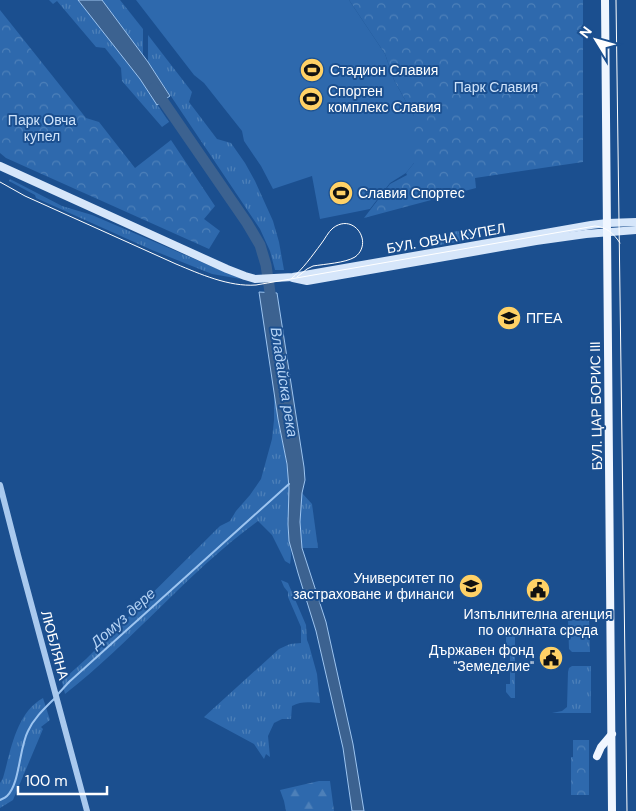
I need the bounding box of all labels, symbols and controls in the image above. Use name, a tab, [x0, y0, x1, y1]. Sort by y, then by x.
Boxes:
north arrow	[571, 15, 621, 65]
text: N	[575, 23, 596, 42]
sports icon: Стадион Славия	[299, 57, 325, 83]
place label: Стадион Славия	[330, 61, 438, 79]
park label: Парк Славия	[454, 78, 538, 96]
place label: Спортен комплекс Славия	[328, 82, 441, 116]
sports icon: Спортен комплекс Славия	[298, 86, 324, 112]
park label: Парк Овча купел	[8, 111, 76, 145]
sports icon: Славия Спортес	[328, 180, 354, 206]
place label: Славия Спортес	[358, 184, 465, 202]
street label: БУЛ. ОВЧА КУПЕЛ	[385, 219, 507, 257]
school or university icon: ПГЕА	[496, 305, 522, 331]
place label: ПГЕА	[526, 309, 563, 327]
water label: Владайска река	[265, 326, 303, 438]
street label: БУЛ. ЦАР БОРИС III	[586, 341, 606, 471]
place label: Университет по застраховане и финанси	[293, 569, 454, 603]
school or university icon: Университет по застраховане и финанси	[458, 573, 484, 599]
public building icon: Изпълнителна агенция по околната среда	[525, 577, 551, 603]
water label: Домуз дере	[85, 583, 160, 654]
place label: Изпълнителна агенция по околната среда	[463, 605, 613, 639]
street label: ЛЮБЛЯНА	[37, 608, 73, 682]
place label: Държавен фонд "Земеделие"	[429, 641, 534, 675]
public building icon: Държавен фонд "Земеделие"	[538, 645, 564, 671]
scale bar	[18, 764, 106, 796]
text: 100 m	[25, 771, 68, 791]

